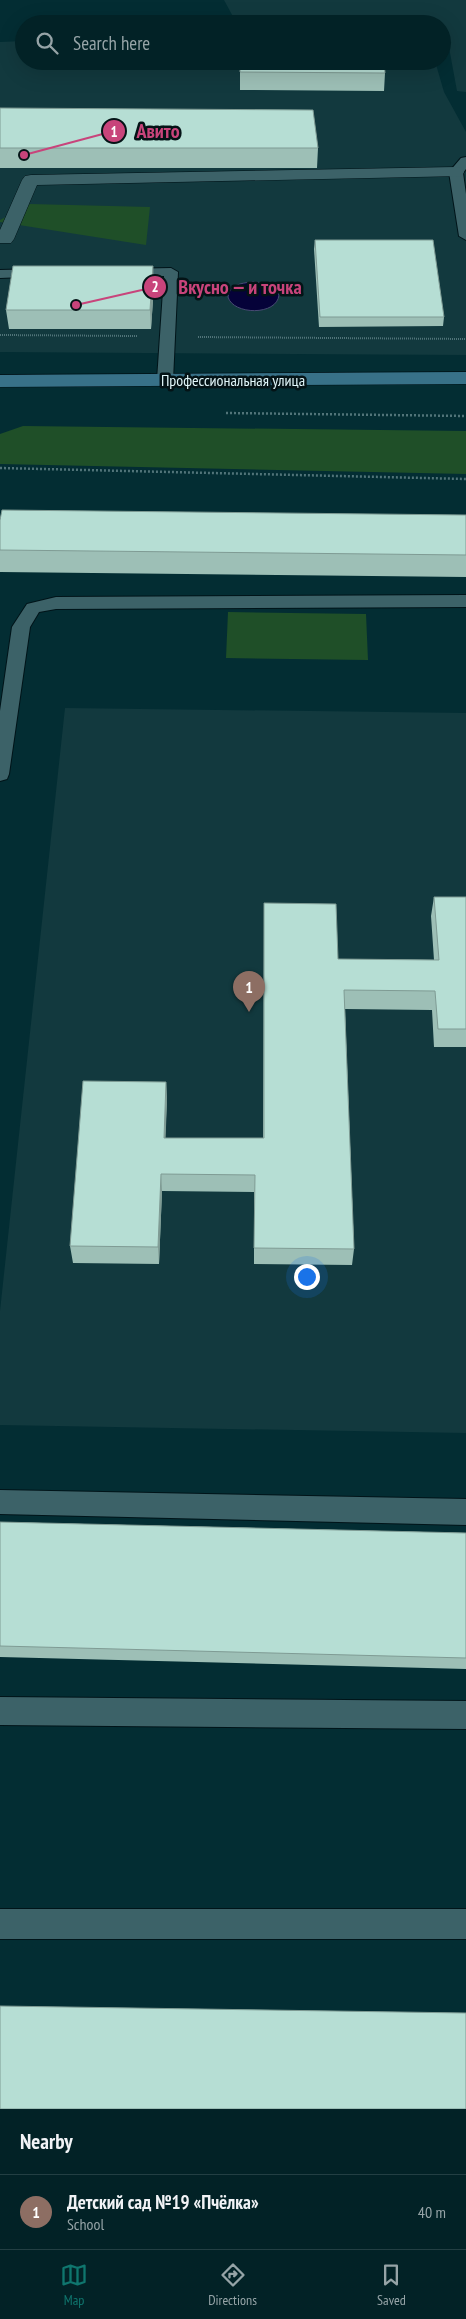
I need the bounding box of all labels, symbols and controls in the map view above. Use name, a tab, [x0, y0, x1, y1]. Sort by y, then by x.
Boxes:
search box	[15, 15, 451, 70]
icon: search	[33, 29, 61, 57]
text: Search here	[73, 31, 150, 55]
callout: Авито	[102, 114, 190, 149]
text: Авито	[135, 118, 180, 144]
text: 1	[110, 122, 118, 141]
callout: Вкусно — и точка	[142, 269, 313, 304]
text: Вкусно — и точка	[178, 274, 302, 300]
text: 2	[151, 277, 159, 296]
street label: Профессиональная улица	[161, 370, 305, 390]
pin: 1	[233, 971, 265, 1012]
your location	[294, 1264, 320, 1290]
text: Nearby	[20, 2128, 73, 2155]
text: Детский сад №19 «Пчёлка»	[67, 2190, 259, 2214]
text: 1	[32, 2202, 40, 2222]
text: 40 m	[418, 2202, 446, 2222]
text: School	[67, 2214, 104, 2234]
tab: Map	[60, 2261, 88, 2309]
tab: Directions	[208, 2261, 257, 2309]
tab: Saved	[377, 2261, 406, 2309]

